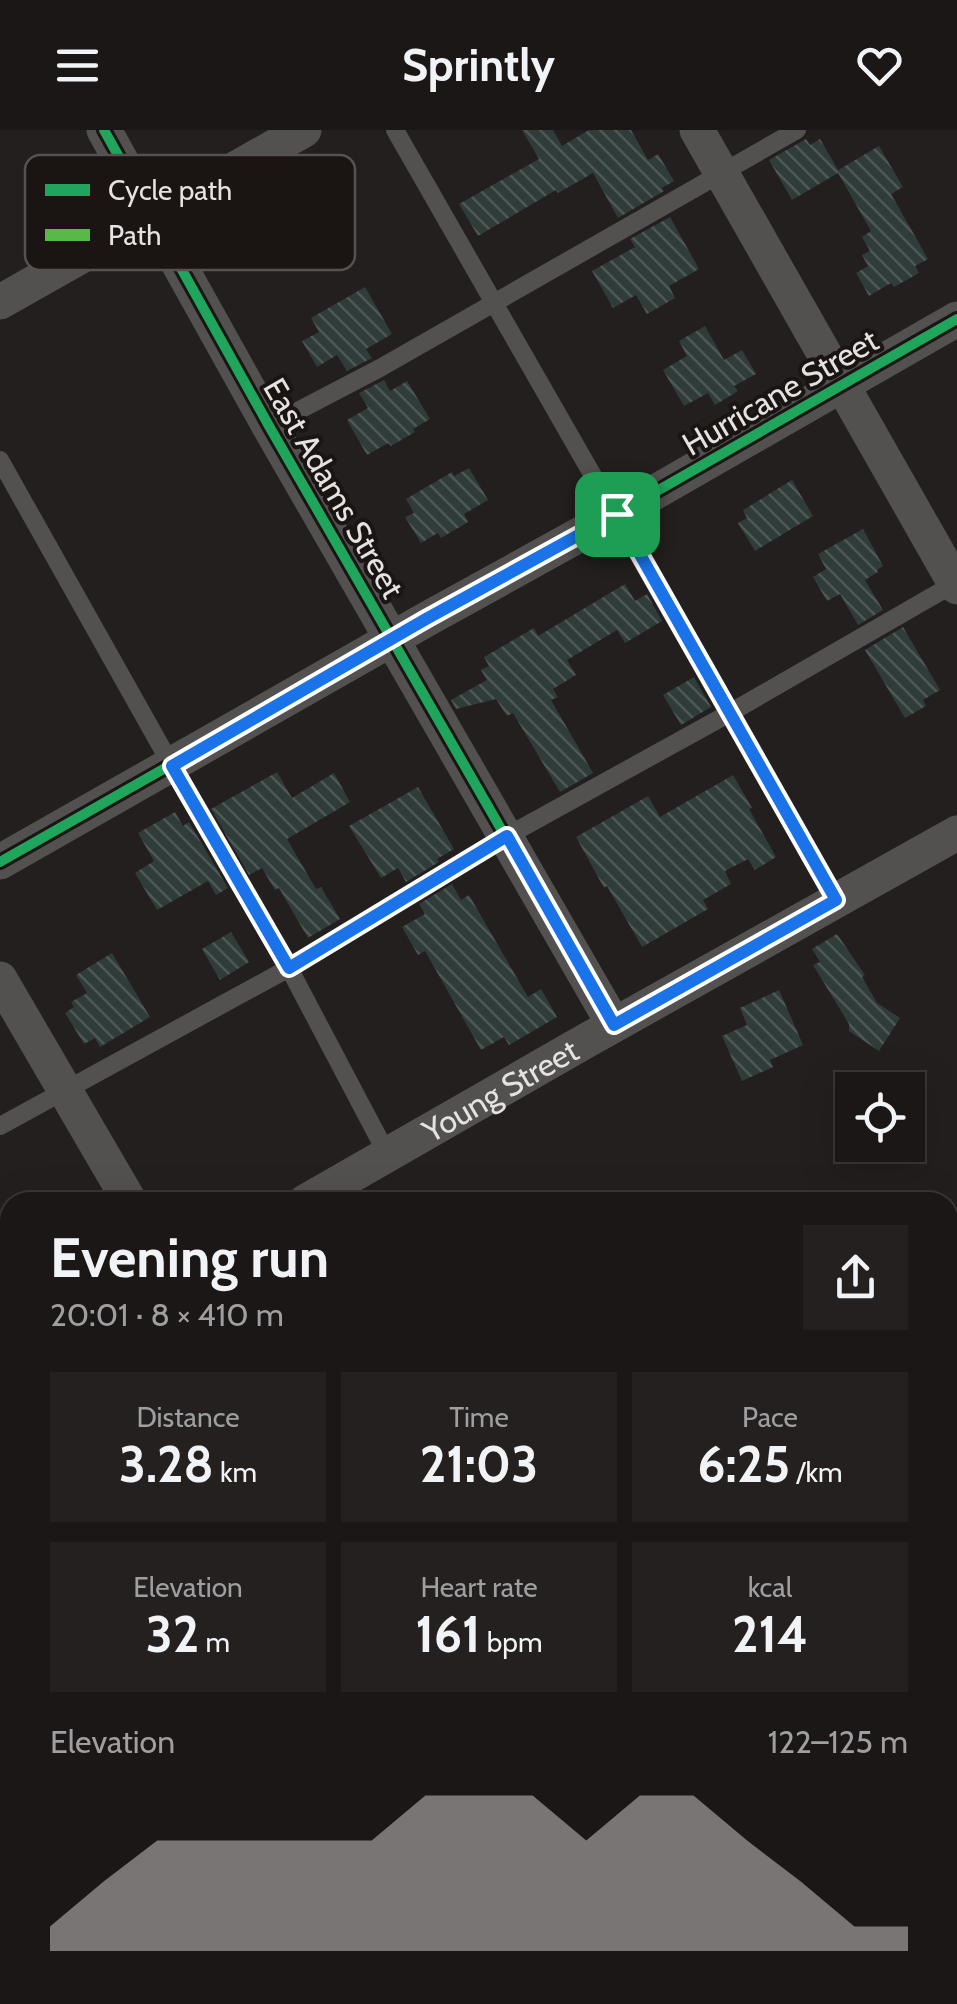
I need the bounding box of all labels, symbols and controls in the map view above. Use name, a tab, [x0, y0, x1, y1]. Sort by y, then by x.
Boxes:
icon: menu	[50, 38, 105, 93]
text: Sprintly	[402, 38, 555, 92]
icon: heart	[852, 38, 907, 93]
legend	[25, 155, 355, 270]
text: Cycle path	[108, 173, 232, 207]
text: Path	[108, 218, 161, 252]
street label: Hurricane Street	[675, 320, 885, 464]
street label: East Adams Street	[255, 371, 413, 605]
pin	[575, 472, 660, 557]
icon: arrive	[590, 487, 645, 542]
street label: Young Street	[414, 1030, 585, 1151]
map controls	[835, 1072, 925, 1162]
button: locate	[835, 1072, 925, 1162]
text: Evening run	[50, 1224, 329, 1291]
button: share	[803, 1225, 908, 1330]
text: 20:01 · 8 × 410 m	[50, 1295, 284, 1334]
text: Distance	[136, 1400, 240, 1434]
text: Time	[449, 1400, 509, 1434]
text: Pace	[742, 1400, 798, 1434]
text: 3.28	[119, 1434, 214, 1495]
text: 21:03	[420, 1434, 538, 1495]
text: 6:25	[698, 1434, 790, 1495]
text: km	[214, 1455, 257, 1489]
text: /km	[790, 1455, 842, 1489]
text: Elevation	[133, 1570, 243, 1604]
text: Heart rate	[420, 1570, 538, 1604]
text: kcal	[748, 1570, 792, 1604]
text: 32	[146, 1604, 199, 1665]
text: 161	[415, 1604, 481, 1665]
text: 214	[732, 1604, 808, 1665]
text: m	[199, 1625, 230, 1659]
text: bpm	[481, 1625, 543, 1659]
text: Elevation	[50, 1722, 175, 1761]
text: 122–125 m	[768, 1722, 908, 1761]

